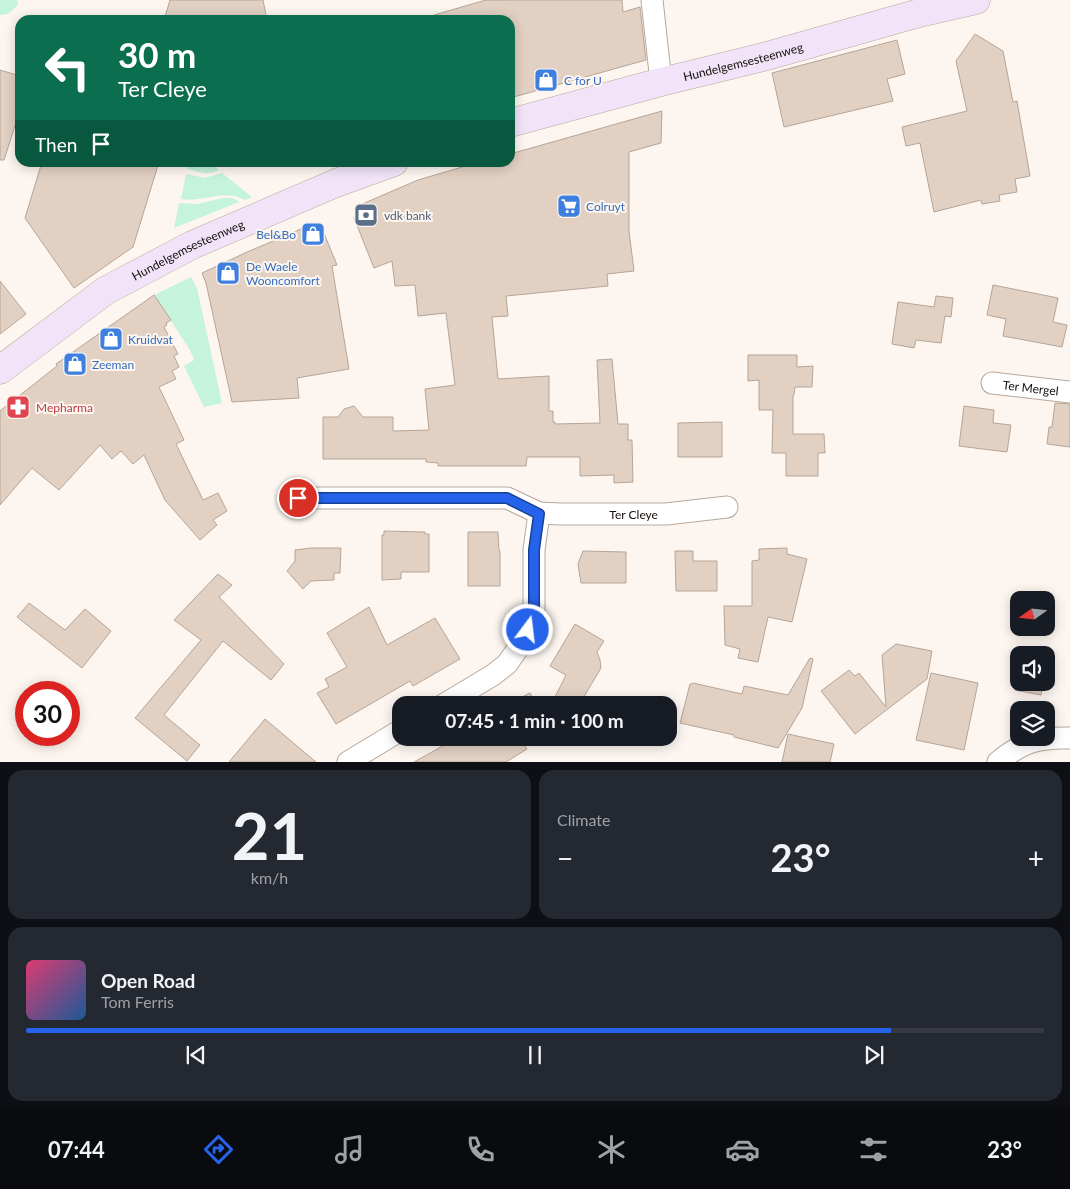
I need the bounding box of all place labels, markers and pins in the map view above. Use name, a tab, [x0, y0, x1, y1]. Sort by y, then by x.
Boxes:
shop icon: C for U	[533, 67, 559, 93]
place label: C for U	[564, 73, 602, 88]
supermarket icon: Colruyt	[556, 193, 582, 219]
place label: Colruyt	[586, 199, 626, 214]
bank icon: vdk bank	[353, 202, 379, 228]
place label: vdk bank	[384, 208, 432, 223]
shop icon: Bel&Bo	[300, 221, 326, 247]
place label: Bel&Bo	[256, 227, 296, 242]
place label: De Waele Wooncomfort	[246, 259, 320, 288]
shop icon: De Waele Wooncomfort	[215, 260, 241, 286]
shop icon: Kruidvat	[98, 326, 124, 352]
place label: Kruidvat	[128, 332, 174, 347]
shop icon: Zeeman	[62, 351, 88, 377]
place label: Zeeman	[92, 357, 134, 372]
pharmacy icon: Mepharma	[5, 394, 31, 420]
place label: Mepharma	[36, 400, 93, 415]
pin	[277, 477, 319, 519]

